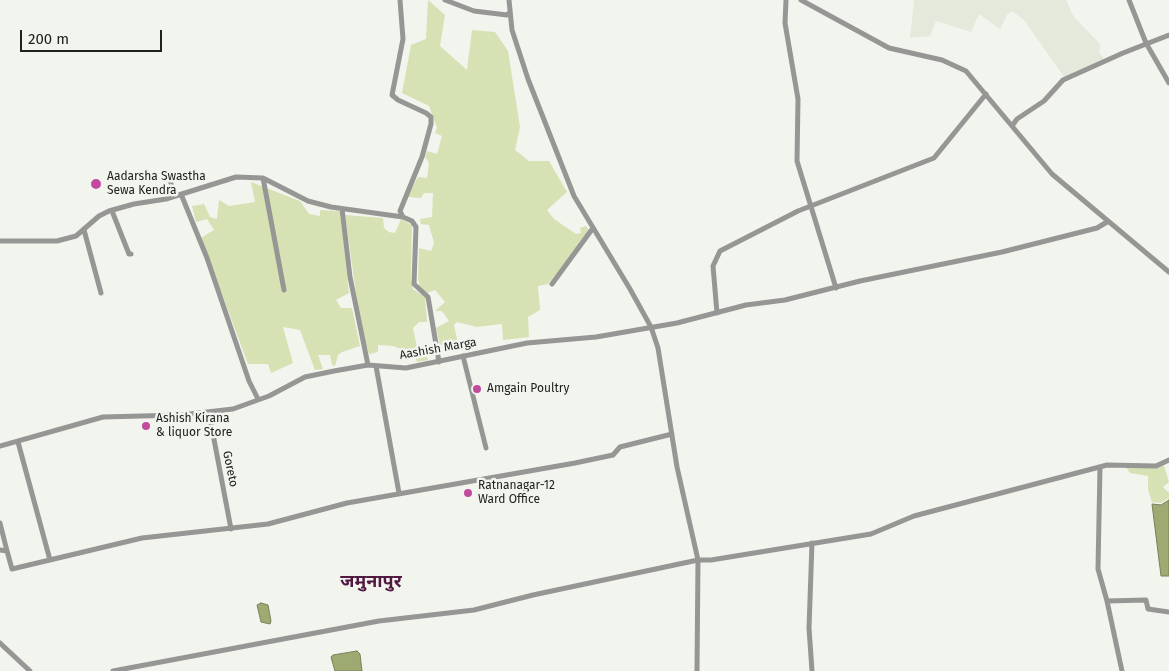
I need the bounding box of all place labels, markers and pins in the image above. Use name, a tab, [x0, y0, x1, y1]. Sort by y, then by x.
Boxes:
place label: Aadarsha Swastha Sewa Kendra	[107, 170, 206, 198]
marker: Aadarsha Swastha Sewa Kendra	[89, 177, 103, 191]
place label: Amgain Poultry	[487, 382, 569, 396]
marker: Amgain Poultry	[471, 383, 483, 395]
place label: Ashish Kirana & liquor Store	[156, 412, 232, 440]
marker: Ashish Kirana & liquor Store	[140, 420, 152, 432]
place label: Ratnanagar-12 Ward Office	[478, 479, 555, 507]
marker: Ratnanagar-12 Ward Office	[462, 487, 474, 499]

